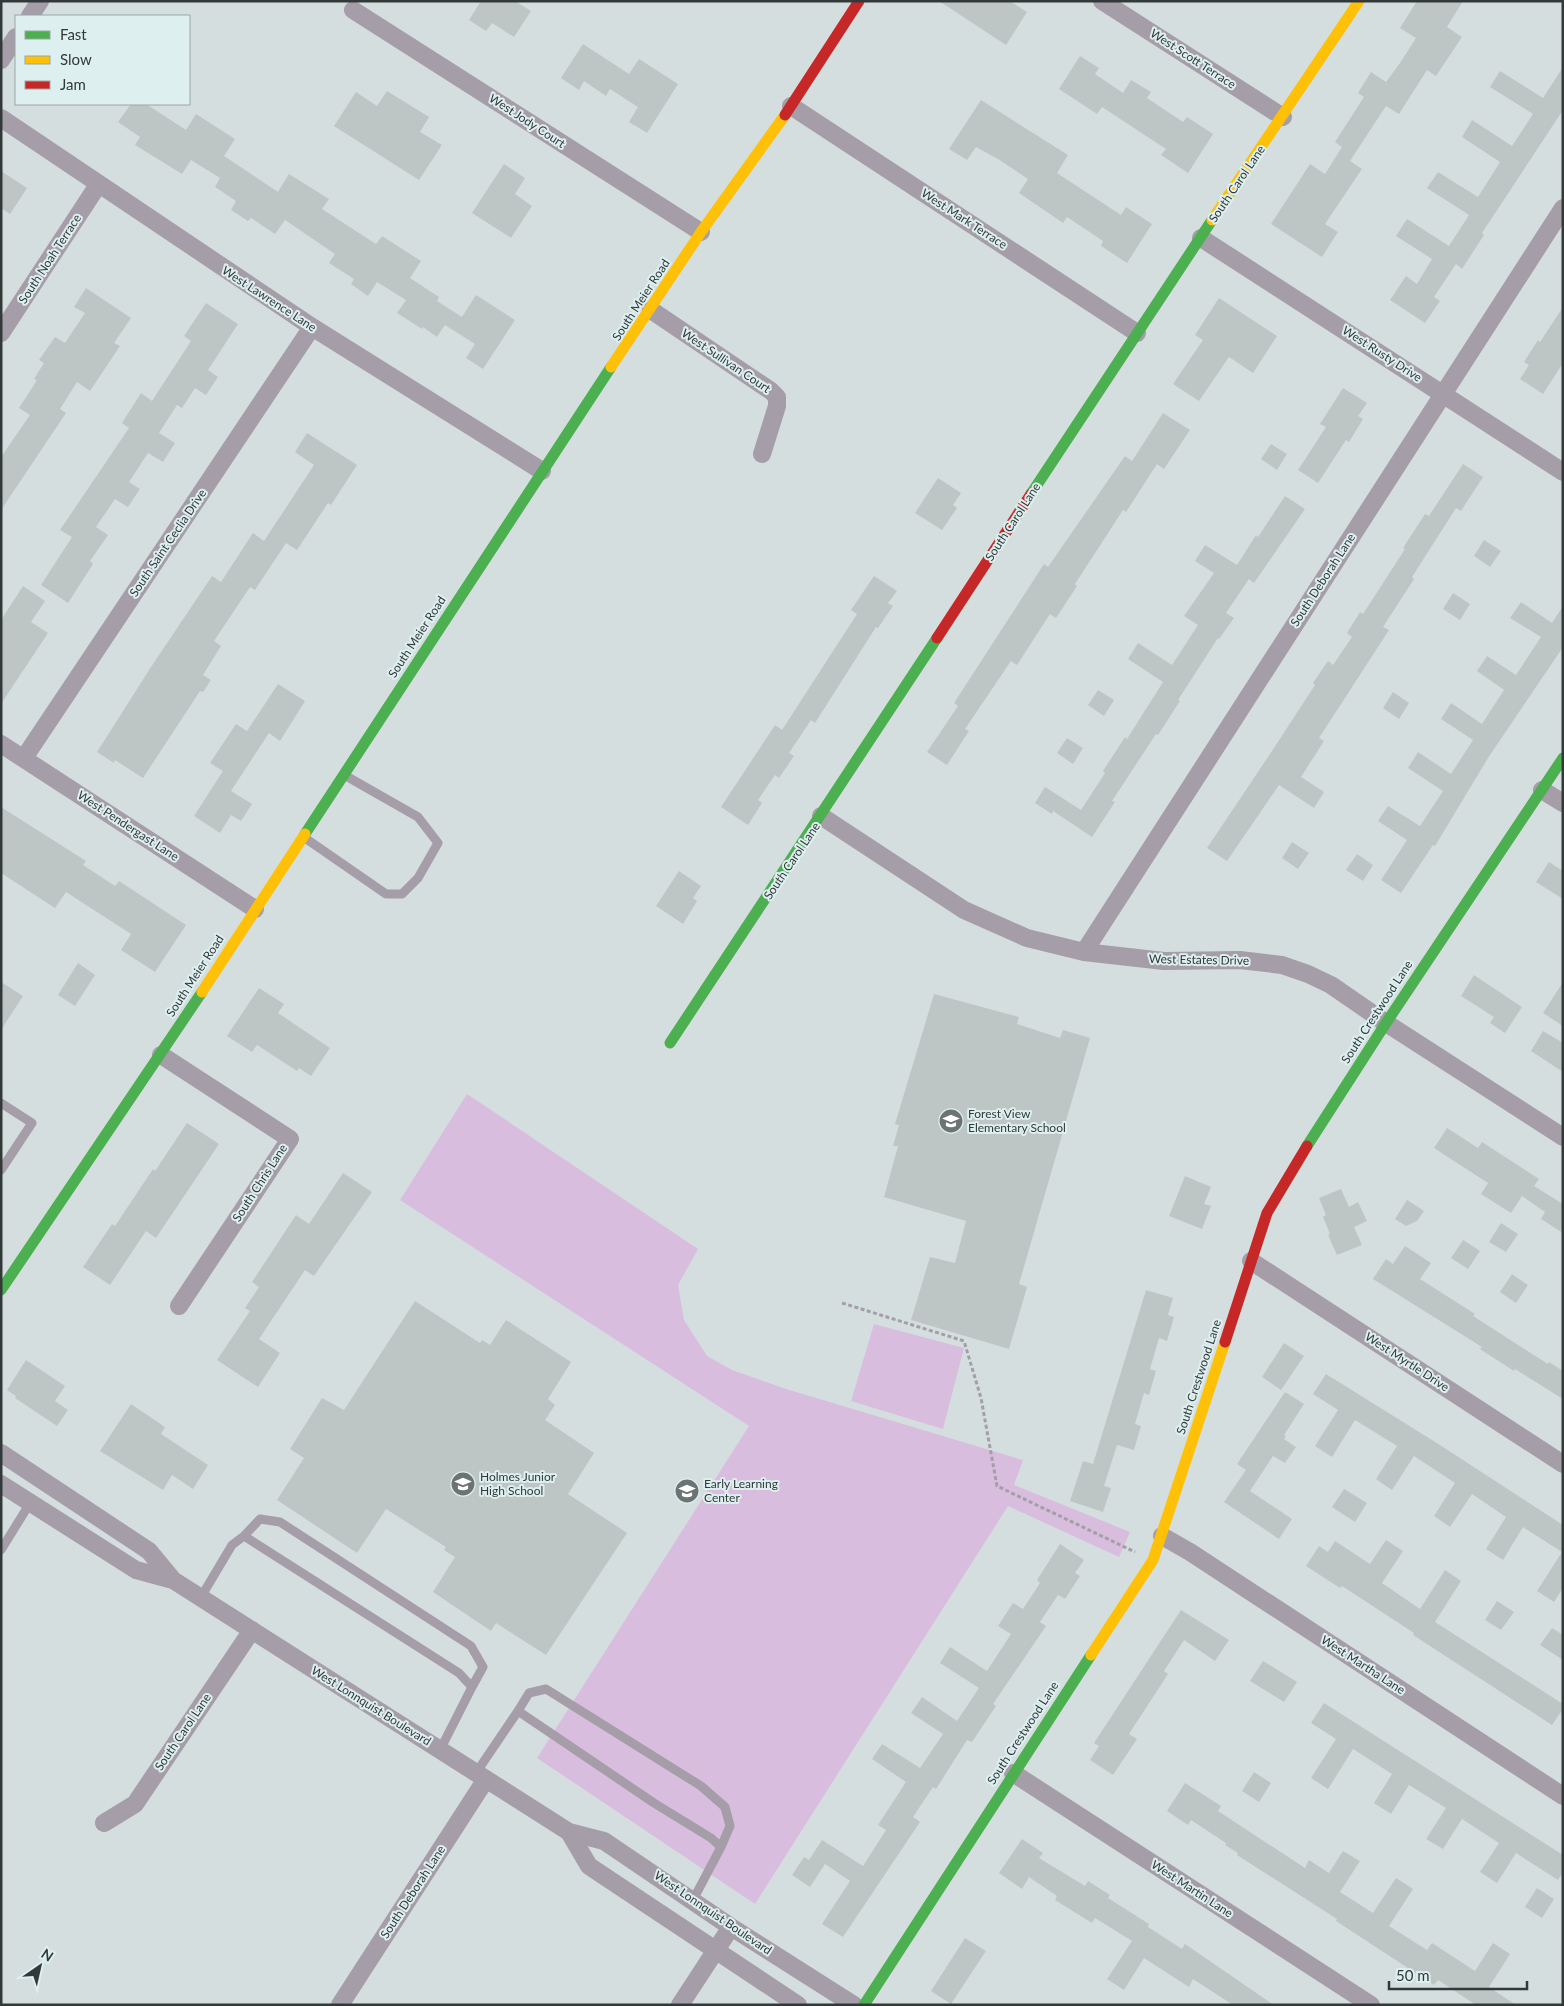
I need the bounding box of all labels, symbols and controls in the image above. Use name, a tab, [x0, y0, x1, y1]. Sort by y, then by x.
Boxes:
legend	[15, 15, 190, 105]
text: Fast	[60, 25, 87, 43]
street label: West Scott Terrace	[1148, 25, 1239, 92]
text: Slow	[60, 50, 92, 68]
text: Jam	[60, 75, 86, 93]
street label: West Jody Court	[486, 90, 569, 151]
street label: South Carol Lane	[1205, 142, 1268, 225]
street label: West Mark Terrace	[919, 185, 1010, 252]
street label: South Noah Terrace	[15, 211, 84, 306]
street label: South Meier Road	[609, 256, 673, 343]
street label: West Lawrence Lane	[219, 262, 319, 335]
street label: West Rusty Drive	[1340, 322, 1425, 385]
street label: West Sullivan Court	[679, 325, 774, 396]
street label: South Carol Lane	[982, 480, 1043, 564]
street label: South Saint Ceclia Drive	[126, 486, 209, 599]
street label: South Deborah Lane	[1287, 530, 1358, 629]
street label: South Meier Road	[385, 593, 449, 680]
street label: West Pendergast Lane	[75, 787, 182, 864]
street label: South Carol Lane	[760, 819, 823, 902]
street label: South Meier Road	[163, 932, 227, 1019]
street label: West Estates Drive	[1149, 951, 1249, 968]
street label: South Crestwood Lane	[1338, 957, 1416, 1066]
place label: Forest View Elementary School	[968, 1106, 1066, 1135]
school or university icon: Forest View Elementary School	[938, 1108, 964, 1134]
street label: South Chris Lane	[229, 1141, 290, 1224]
street label: South Crestwood Lane	[1173, 1318, 1224, 1436]
street label: West Myrtle Drive	[1362, 1329, 1452, 1394]
place label: Holmes Junior High School	[480, 1469, 556, 1498]
school or university icon: Holmes Junior High School	[450, 1471, 476, 1497]
place label: Early Learning Center	[704, 1476, 778, 1505]
school or university icon: Early Learning Center	[674, 1478, 700, 1504]
street label: West Martha Lane	[1318, 1632, 1408, 1697]
street label: West Lonnquist Boulevard	[309, 1663, 434, 1749]
street label: South Crestwood Lane	[984, 1678, 1062, 1787]
street label: South Carol Lane	[151, 1690, 214, 1773]
street label: South Deborah Lane	[377, 1842, 448, 1941]
street label: West Martin Lane	[1149, 1857, 1236, 1921]
street label: West Lonnquist Boulevard	[652, 1868, 775, 1958]
north arrow	[15, 1941, 65, 1991]
text: N	[38, 1945, 57, 1965]
scale bar	[1389, 1958, 1526, 1990]
text: 50 m	[1396, 1966, 1430, 1984]

